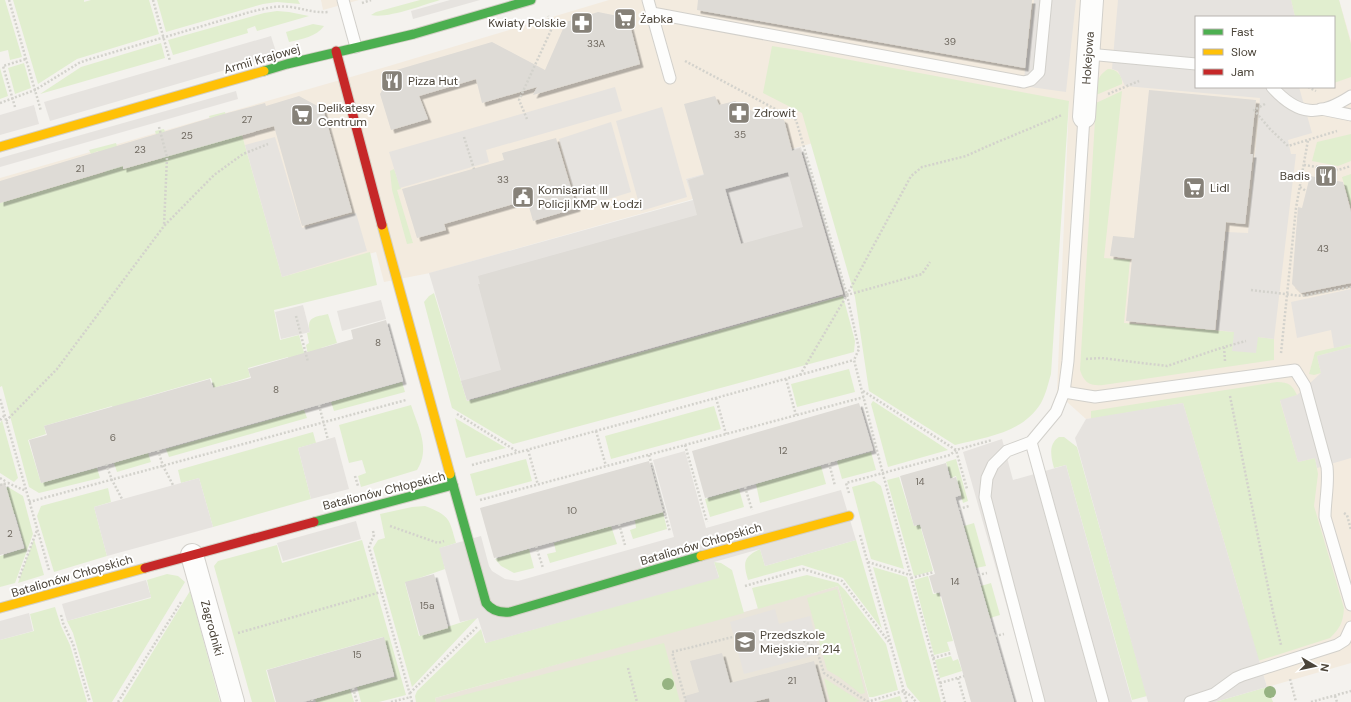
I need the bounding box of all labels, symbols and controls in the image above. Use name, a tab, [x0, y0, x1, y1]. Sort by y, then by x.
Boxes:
supermarket icon: Żabka	[612, 6, 638, 32]
pharmacy icon: Kwiaty Polskie	[569, 10, 595, 36]
place label: Żabka	[640, 11, 673, 27]
place label: Kwiaty Polskie	[488, 15, 566, 31]
legend	[1195, 16, 1335, 88]
text: Fast	[1231, 24, 1254, 40]
street label: Hokejowa	[1078, 31, 1098, 85]
house number: 39	[944, 35, 956, 48]
house number: 33A	[587, 37, 605, 50]
street label: Armii Krajowej	[222, 40, 302, 78]
text: Slow	[1231, 44, 1257, 60]
text: Jam	[1231, 64, 1254, 80]
restaurant icon: Pizza Hut	[379, 68, 405, 94]
place label: Pizza Hut	[408, 73, 459, 89]
place label: Delikatesy Centrum	[318, 100, 375, 130]
pharmacy icon: Zdrowit	[726, 100, 752, 126]
supermarket icon: Delikatesy Centrum	[289, 102, 315, 128]
place label: Zdrowit	[754, 105, 796, 121]
house number: 27	[242, 113, 252, 126]
house number: 35	[734, 128, 746, 141]
house number: 25	[181, 129, 193, 142]
house number: 23	[134, 143, 146, 156]
house number: 21	[76, 162, 84, 175]
restaurant icon: Badis	[1313, 163, 1339, 189]
place label: Badis	[1280, 168, 1310, 184]
house number: 33	[497, 173, 509, 186]
supermarket icon: Lidl	[1181, 175, 1207, 201]
place label: Lidl	[1210, 180, 1229, 196]
place label: Komisariat III Policji KMP w Łodzi	[538, 182, 642, 212]
public building icon: Komisariat III Policji KMP w Łodzi	[510, 184, 536, 210]
house number: 43	[1317, 242, 1329, 255]
house number: 8	[375, 336, 381, 349]
house number: 8	[273, 383, 279, 396]
house number: 6	[110, 431, 116, 444]
house number: 12	[779, 444, 788, 457]
street label: Batalionów Chłopskich	[321, 468, 447, 514]
house number: 14	[915, 475, 925, 488]
house number: 10	[567, 504, 577, 517]
street label: Batalionów Chłopskich	[638, 519, 764, 569]
house number: 2	[7, 527, 13, 540]
street label: Batalionów Chłopskich	[9, 551, 135, 601]
house number: 14	[950, 575, 960, 588]
street label: Zagrodniki	[197, 598, 227, 658]
house number: 15a	[420, 599, 434, 612]
place label: Przedszkole Miejskie nr 214	[760, 627, 840, 657]
school or university icon: Przedszkole Miejskie nr 214	[732, 629, 758, 655]
north arrow	[1295, 646, 1335, 686]
house number: 15	[352, 648, 362, 661]
text: N	[1317, 663, 1332, 673]
house number: 21	[788, 674, 796, 687]

